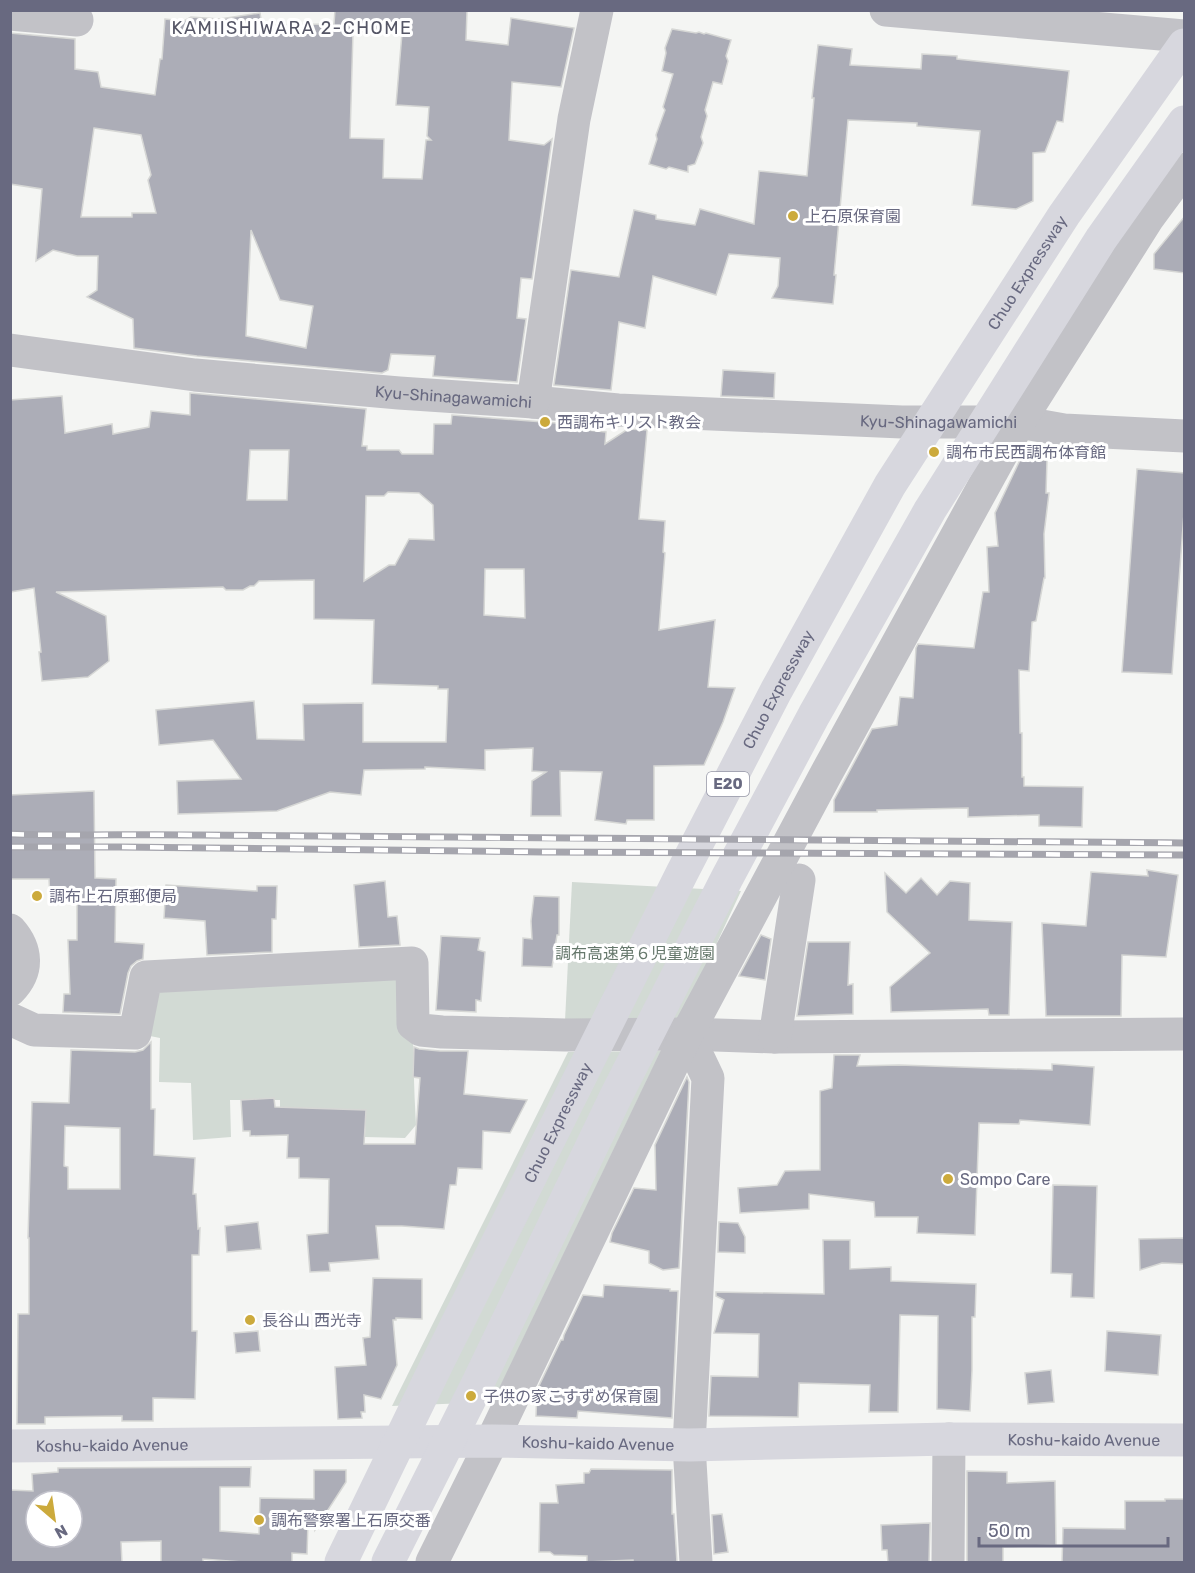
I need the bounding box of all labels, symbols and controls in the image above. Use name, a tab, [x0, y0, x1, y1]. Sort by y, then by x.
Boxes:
district label: KAMIISHIWARA 2-CHOME	[172, 17, 412, 39]
place label: 上石原保育園	[805, 207, 901, 226]
marker: 上石原保育園	[786, 209, 800, 223]
street label: Chuo Expressway	[983, 212, 1071, 333]
street label: Kyu-Shinagawamichi	[374, 381, 533, 411]
street label: Kyu-Shinagawamichi	[860, 411, 1017, 432]
place label: 西調布キリスト教会	[557, 413, 701, 432]
marker: 西調布キリスト教会	[538, 415, 552, 429]
place label: 調布市民西調布体育館	[946, 443, 1106, 462]
marker: 調布市民西調布体育館	[927, 445, 941, 459]
street label: Chuo Expressway	[738, 626, 818, 752]
road number: E20	[707, 772, 749, 796]
place label: 調布上石原郵便局	[49, 887, 177, 906]
marker: 調布上石原郵便局	[30, 889, 44, 903]
park label: 調布高速第６児童遊園	[555, 944, 715, 963]
street label: Chuo Expressway	[520, 1059, 596, 1186]
place label: Sompo Care	[960, 1170, 1050, 1189]
marker: Sompo Care	[941, 1172, 955, 1186]
place label: 長谷山 西光寺	[262, 1311, 362, 1330]
marker: 長谷山 西光寺	[243, 1313, 257, 1327]
place label: 子供の家こすずめ保育園	[483, 1387, 659, 1406]
marker: 子供の家こすずめ保育園	[464, 1389, 478, 1403]
street label: Koshu-kaido Avenue	[1007, 1430, 1160, 1449]
street label: Koshu-kaido Avenue	[521, 1432, 675, 1454]
street label: Koshu-kaido Avenue	[36, 1435, 189, 1455]
north arrow	[24, 1489, 84, 1549]
scale bar	[979, 1510, 1168, 1548]
place label: 調布警察署上石原交番	[271, 1511, 431, 1530]
marker: 調布警察署上石原交番	[252, 1513, 266, 1527]
text: 50 m	[988, 1520, 1031, 1542]
text: N	[51, 1521, 71, 1543]

